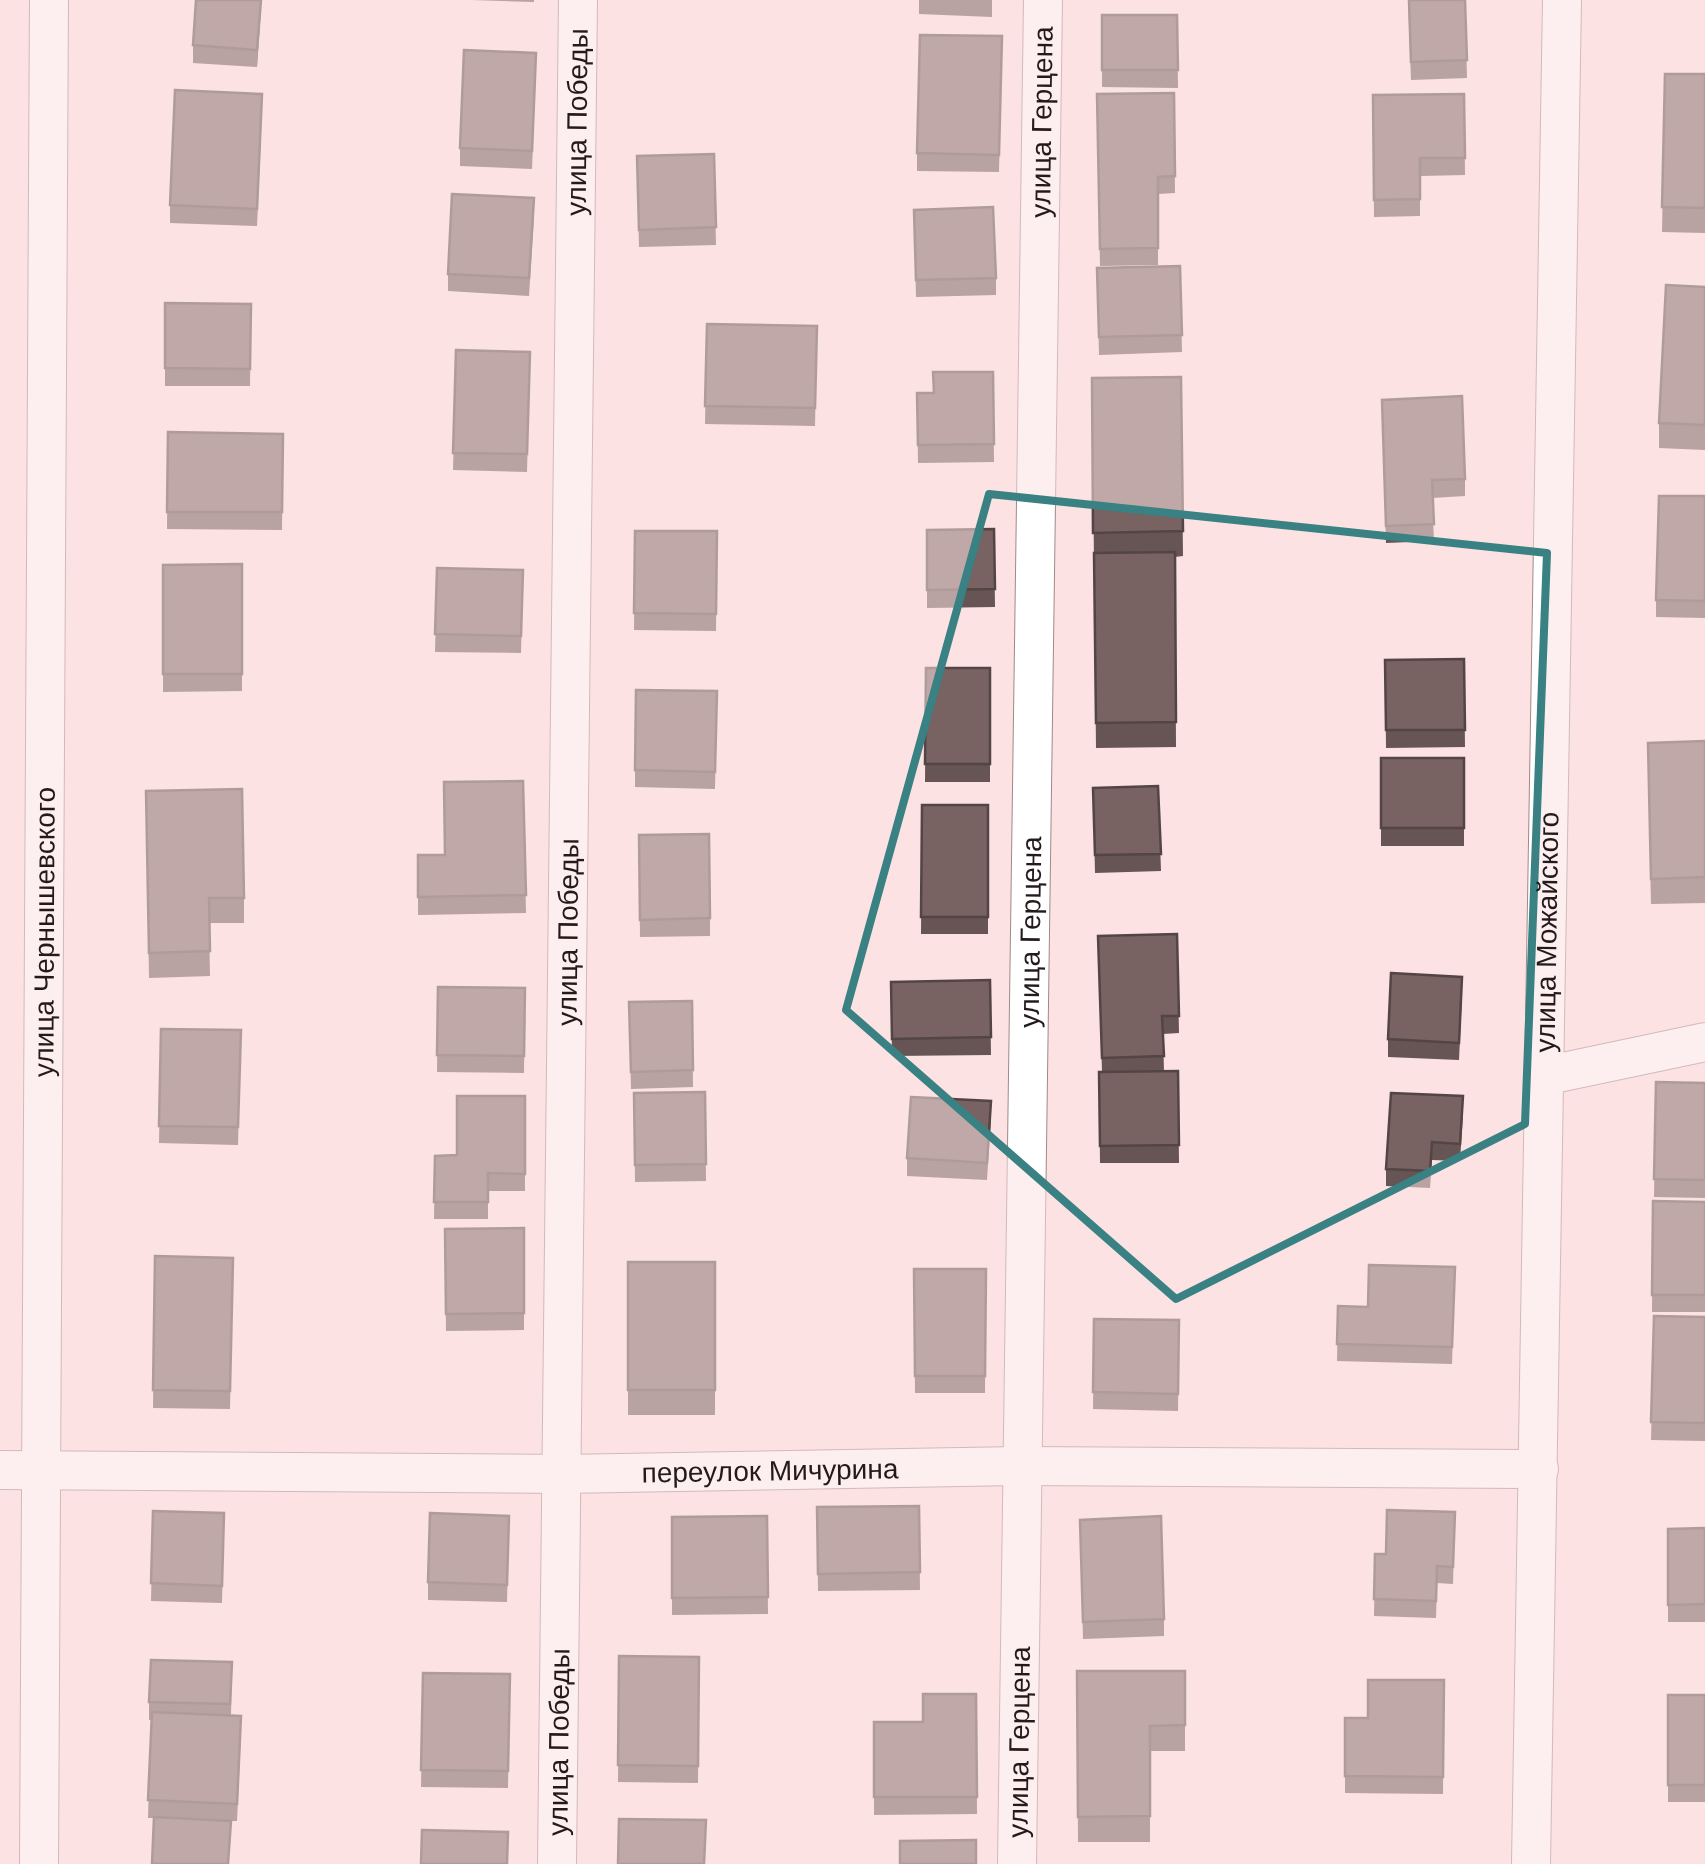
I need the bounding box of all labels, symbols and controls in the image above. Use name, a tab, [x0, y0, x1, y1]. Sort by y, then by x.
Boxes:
street label: улица Герцена	[1024, 26, 1058, 218]
street label: улица Победы	[560, 28, 593, 216]
street label: улица Чернышевского	[28, 787, 60, 1077]
street label: улица Можайского	[1529, 811, 1564, 1053]
street label: улица Герцена	[1013, 836, 1047, 1028]
street label: улица Победы	[551, 838, 584, 1026]
street label: переулок Мичурина	[641, 1453, 899, 1488]
street label: улица Герцена	[1002, 1646, 1036, 1838]
street label: улица Победы	[542, 1648, 575, 1836]

